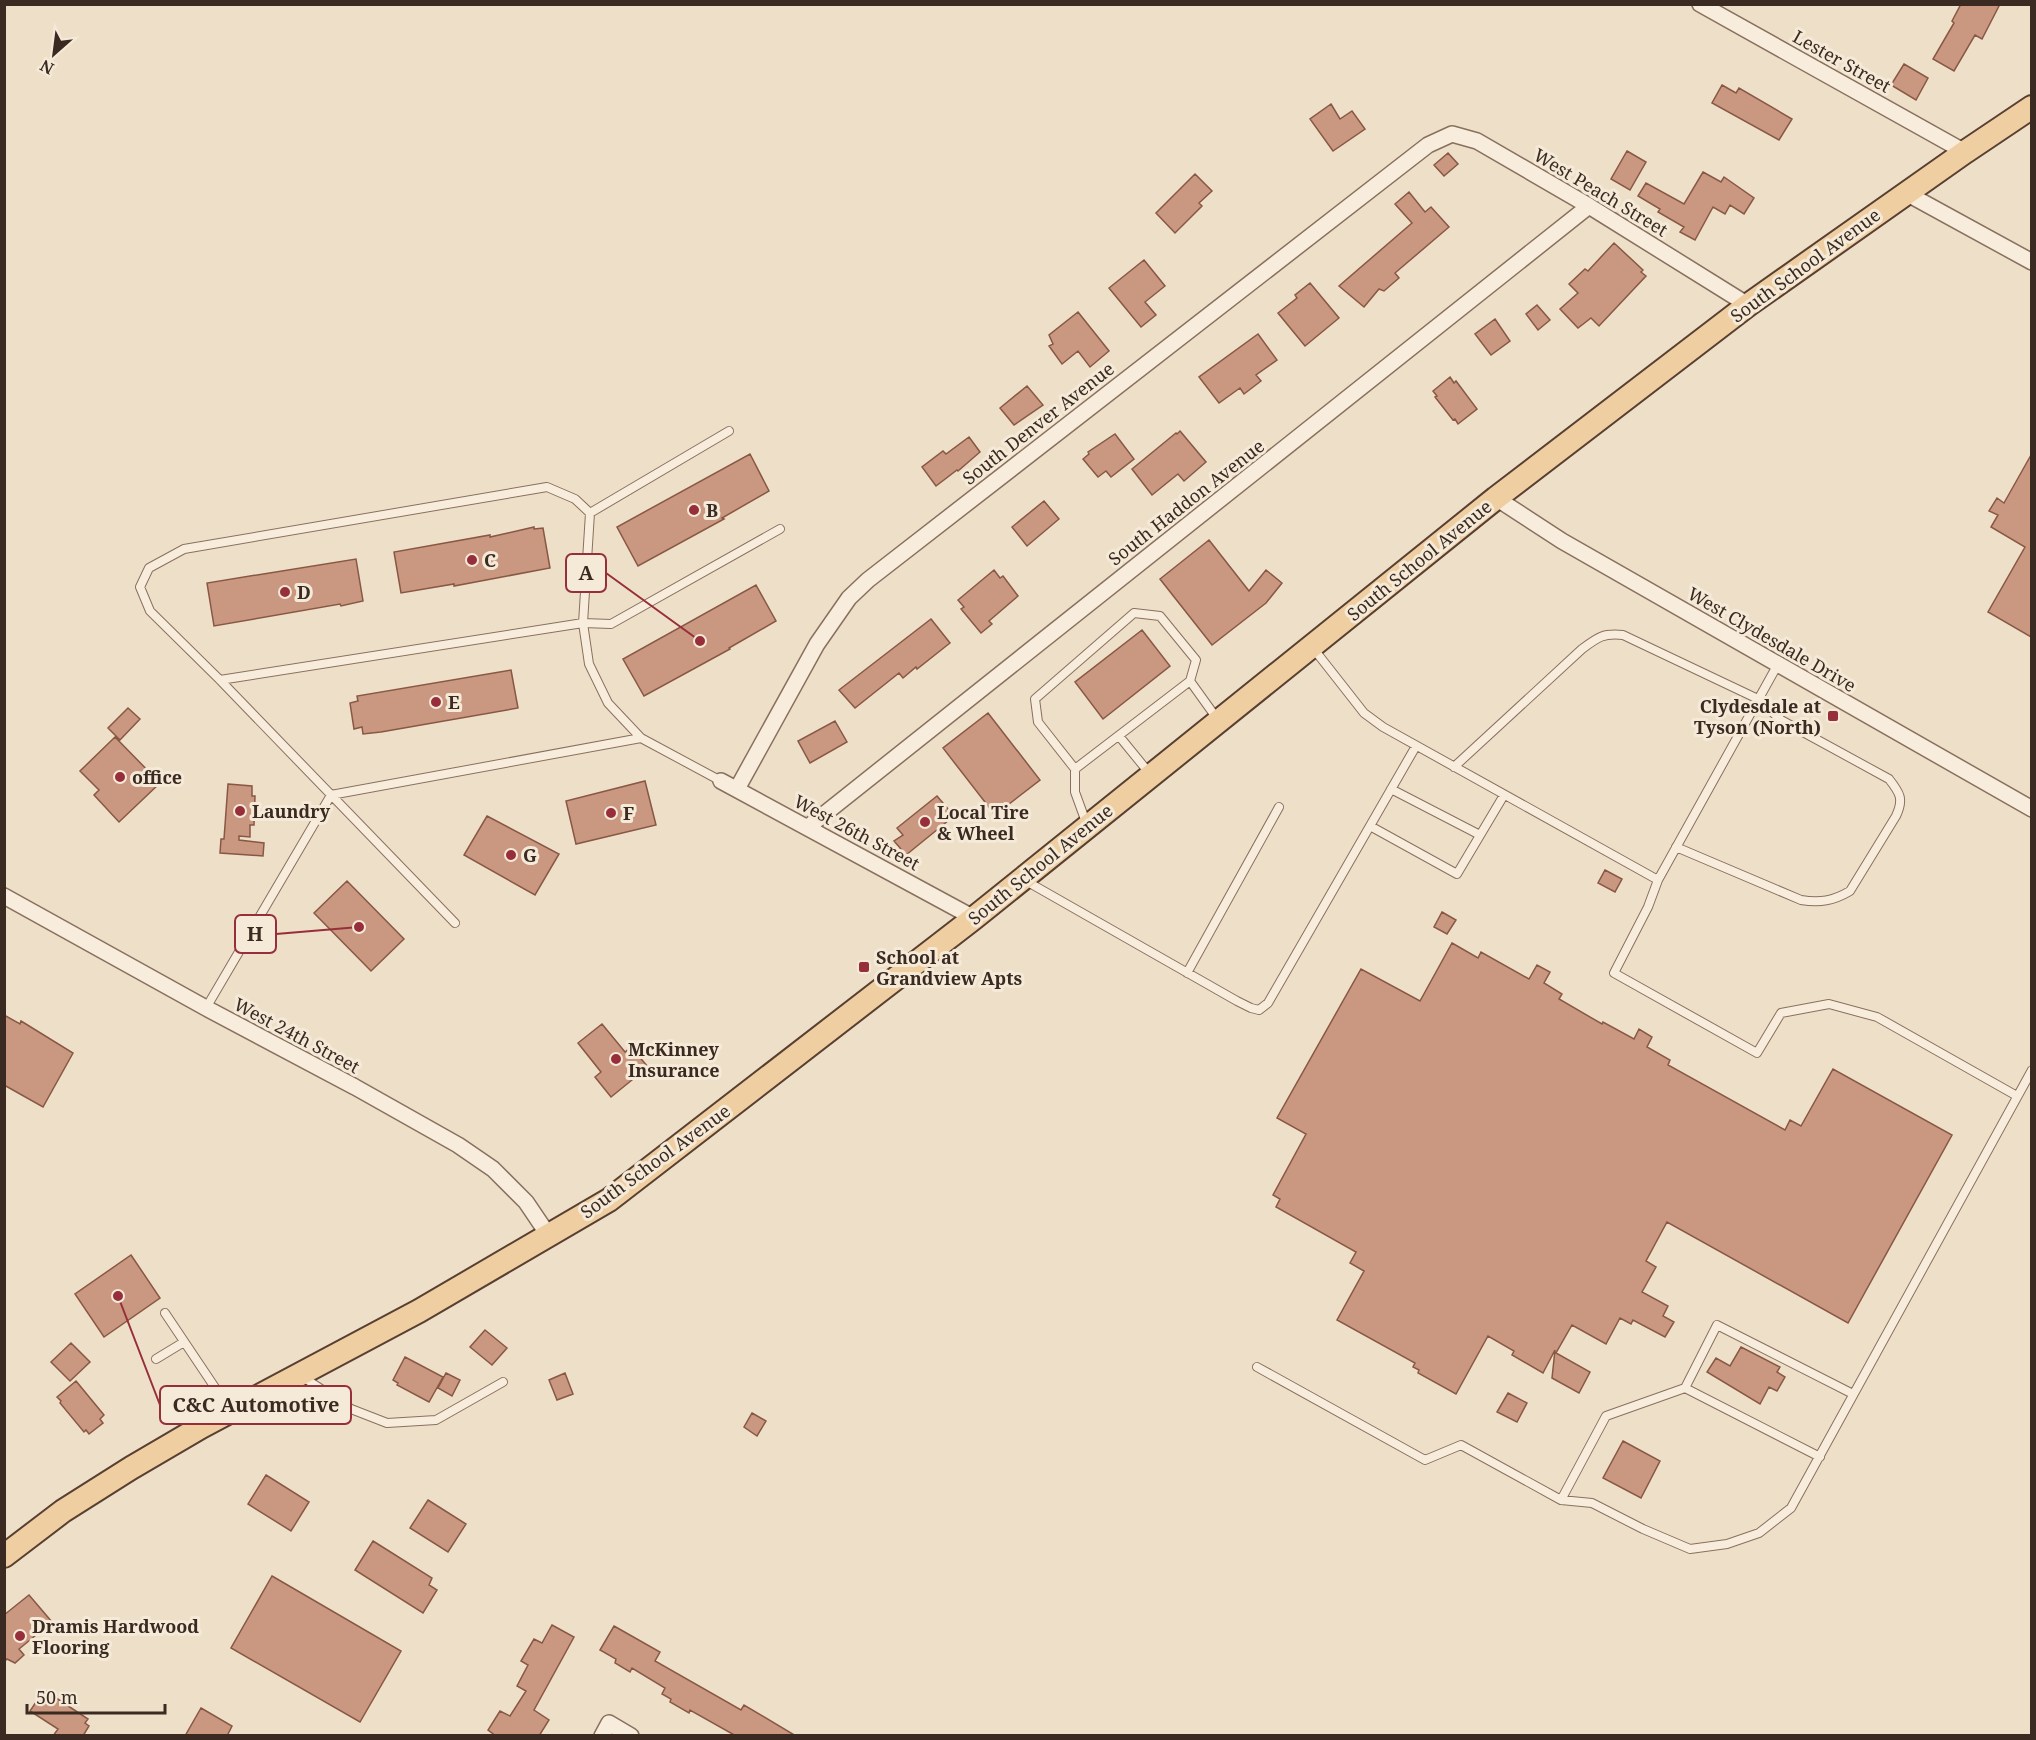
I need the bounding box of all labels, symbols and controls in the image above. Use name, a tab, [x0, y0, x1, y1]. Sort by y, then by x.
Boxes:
north arrow	[24, 24, 84, 84]
street label: Lester Street	[1789, 24, 1895, 98]
text: N	[36, 54, 58, 80]
street label: West Peach Street	[1530, 142, 1672, 242]
street label: South School Avenue	[1725, 203, 1885, 327]
street label: South Denver Avenue	[957, 356, 1119, 490]
street label: South Haddon Avenue	[1103, 434, 1269, 570]
street label: South School Avenue	[1342, 494, 1496, 626]
place label: B	[706, 498, 718, 522]
marker: B	[687, 503, 701, 517]
place label: C	[484, 548, 496, 572]
marker: C	[465, 553, 479, 567]
callout: A	[566, 554, 606, 592]
text: A	[578, 559, 594, 586]
place label: D	[297, 580, 311, 604]
street label: West Clydesdale Drive	[1683, 581, 1861, 697]
marker: D	[278, 585, 292, 599]
place label: E	[448, 690, 460, 714]
place label: Clydesdale at Tyson (North)	[1694, 694, 1821, 739]
marker: E	[429, 695, 443, 709]
marker: Clydesdale at Tyson (North)	[1826, 709, 1840, 723]
place label: office	[132, 765, 182, 789]
marker: office	[113, 770, 127, 784]
street label: West 26th Street	[790, 789, 924, 875]
street label: South School Avenue	[963, 798, 1117, 930]
place label: Laundry	[252, 799, 331, 823]
place label: Local Tire & Wheel	[937, 800, 1029, 845]
place label: F	[623, 801, 634, 825]
marker: Laundry	[233, 804, 247, 818]
marker: F	[604, 806, 618, 820]
marker: Local Tire & Wheel	[918, 815, 932, 829]
place label: G	[523, 843, 537, 867]
marker: G	[504, 848, 518, 862]
callout: H	[235, 915, 276, 953]
text: H	[247, 920, 263, 947]
place label: School at Grandview Apts	[876, 945, 1022, 990]
marker: School at Grandview Apts	[857, 960, 871, 974]
street label: West 24th Street	[230, 992, 364, 1078]
place label: McKinney Insurance	[628, 1037, 720, 1082]
marker: McKinney Insurance	[609, 1052, 623, 1066]
street label: South School Avenue	[575, 1099, 735, 1223]
callout: C&C Automotive	[160, 1386, 351, 1424]
text: C&C Automotive	[172, 1391, 340, 1418]
place label: Dramis Hardwood Flooring	[32, 1614, 199, 1659]
marker: Dramis Hardwood Flooring	[13, 1629, 27, 1643]
scale bar	[27, 1677, 165, 1715]
text: 50 m	[36, 1685, 78, 1709]

